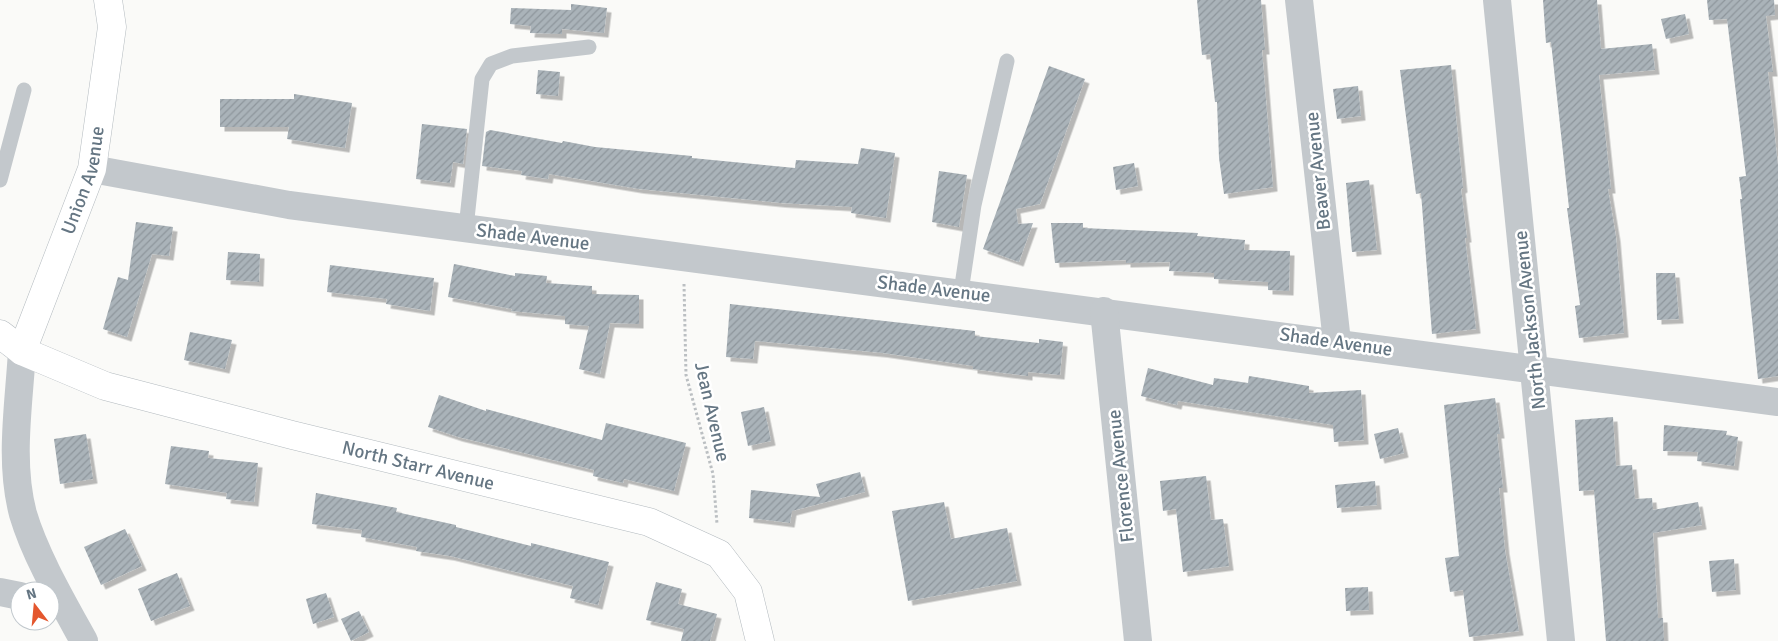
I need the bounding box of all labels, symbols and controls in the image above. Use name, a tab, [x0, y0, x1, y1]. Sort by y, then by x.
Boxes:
street label: Beaver Avenue	[1300, 111, 1336, 231]
street label: Union Avenue	[56, 125, 110, 238]
street label: Shade Avenue	[475, 218, 591, 256]
street label: North Jackson Avenue	[1509, 229, 1551, 411]
street label: Shade Avenue	[876, 270, 992, 308]
street label: Shade Avenue	[1278, 322, 1394, 362]
street label: Jean Avenue	[689, 360, 735, 464]
street label: Florence Avenue	[1102, 408, 1140, 544]
street label: North Starr Avenue	[340, 436, 497, 496]
north arrow	[10, 581, 60, 631]
text: N	[25, 584, 39, 603]

